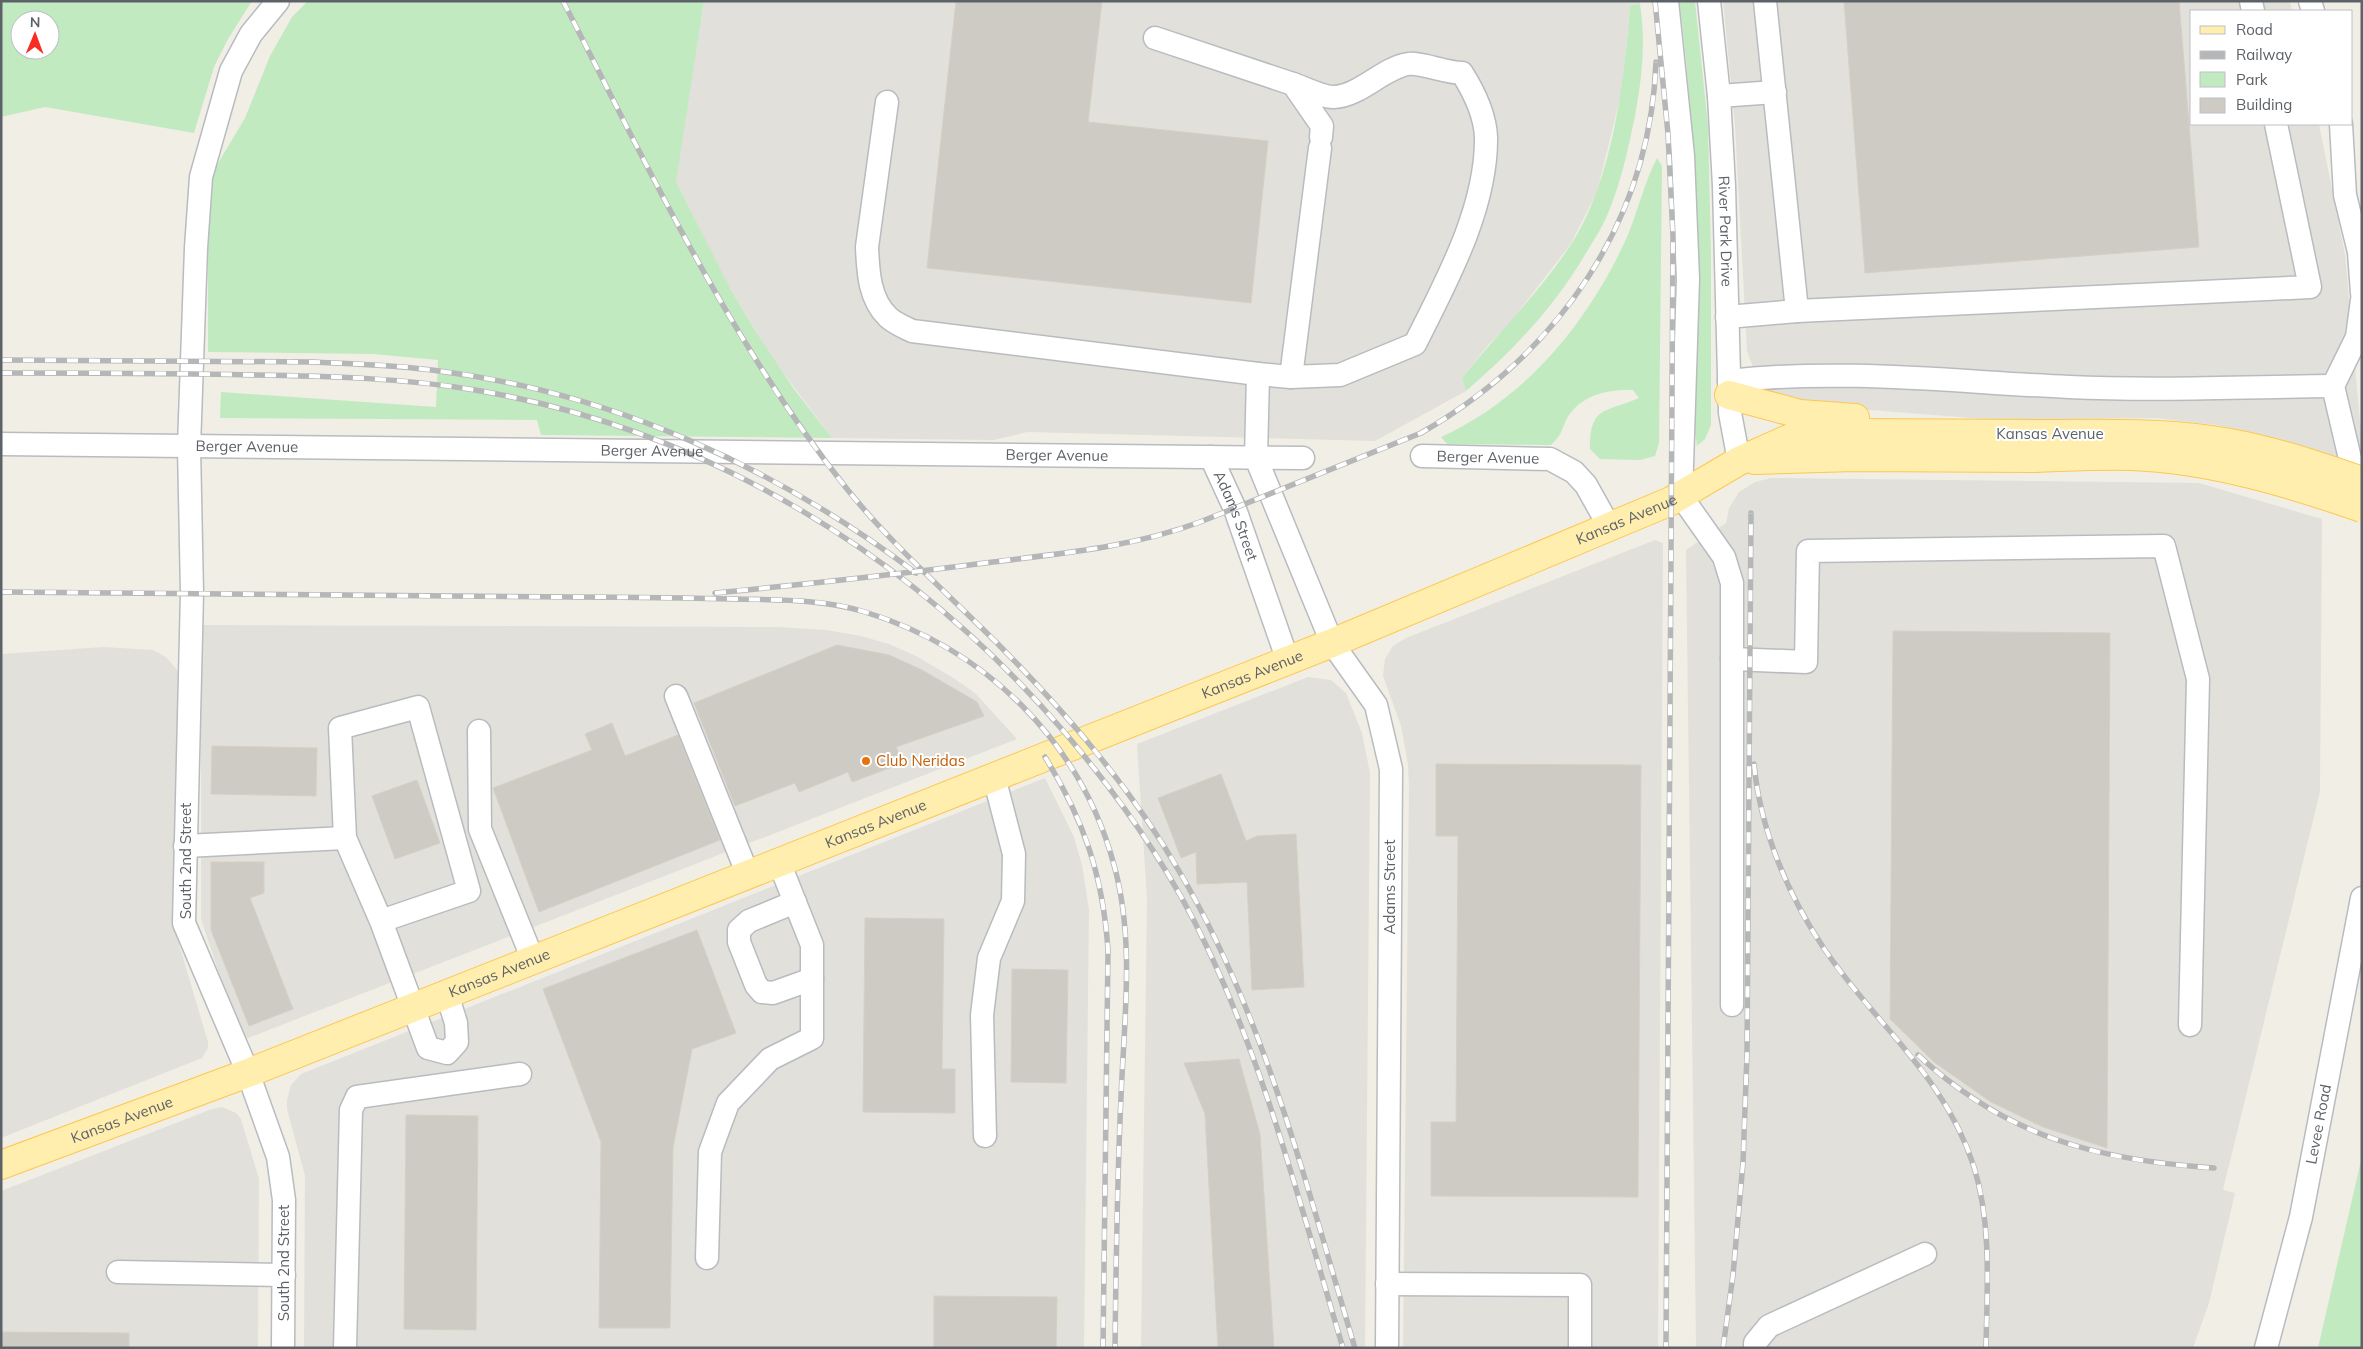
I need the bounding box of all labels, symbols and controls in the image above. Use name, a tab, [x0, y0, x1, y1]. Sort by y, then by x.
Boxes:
north arrow	[10, 10, 60, 60]
legend	[2190, 10, 2353, 125]
text: N	[30, 13, 41, 31]
text: Road	[2236, 20, 2273, 39]
text: Railway	[2236, 45, 2292, 64]
text: Park	[2236, 70, 2268, 89]
text: Building	[2236, 95, 2292, 114]
street label: River Park Drive	[1714, 175, 1737, 287]
street label: Kansas Avenue	[1996, 424, 2104, 443]
street label: Berger Avenue	[196, 436, 298, 456]
street label: Berger Avenue	[601, 440, 703, 461]
street label: Berger Avenue	[1006, 445, 1108, 465]
street label: Berger Avenue	[1436, 446, 1540, 468]
street label: Adams Street	[1210, 468, 1262, 563]
street label: Kansas Avenue	[1573, 490, 1680, 549]
street label: Kansas Avenue	[1199, 646, 1306, 703]
place label: Club Neridas	[876, 751, 965, 770]
marker: Club Neridas	[860, 755, 872, 767]
street label: Kansas Avenue	[822, 795, 929, 852]
street label: South 2nd Street	[176, 803, 195, 919]
street label: Adams Street	[1380, 840, 1399, 934]
street label: Kansas Avenue	[446, 944, 553, 1001]
street label: Levee Road	[2301, 1083, 2335, 1166]
street label: Kansas Avenue	[68, 1092, 175, 1147]
street label: South 2nd Street	[274, 1205, 293, 1321]

